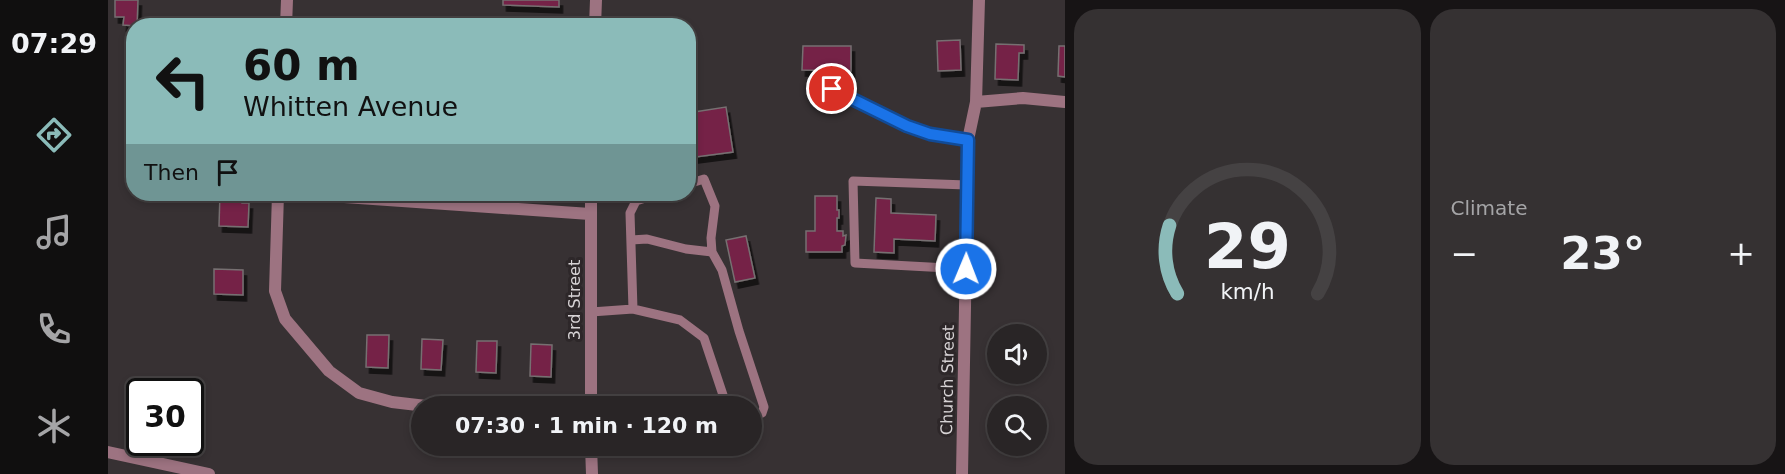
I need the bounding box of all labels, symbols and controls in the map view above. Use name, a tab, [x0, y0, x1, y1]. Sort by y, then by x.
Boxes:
text: 07:29	[11, 28, 97, 59]
text: 60 m	[243, 41, 360, 90]
icon: left	[144, 42, 222, 120]
pin	[806, 63, 857, 114]
icon: arrive	[815, 72, 848, 105]
text: Whitten Avenue	[243, 91, 458, 122]
icon: directions	[33, 114, 75, 156]
icon: arrive	[211, 156, 244, 189]
text: Then	[144, 160, 199, 185]
text: Climate	[1451, 196, 1527, 220]
text: 29	[1204, 210, 1291, 283]
icon: music	[33, 211, 75, 253]
text: 23°	[1560, 227, 1645, 280]
text: −	[1451, 234, 1478, 273]
text: +	[1727, 234, 1755, 273]
position arrow	[934, 237, 998, 301]
street label: 3rd Street	[565, 260, 584, 340]
text: km/h	[1220, 279, 1274, 304]
icon: phone	[33, 308, 75, 350]
map controls	[987, 324, 1047, 456]
button: sound	[987, 324, 1047, 384]
street label: Church Street	[937, 325, 958, 435]
speed limit sign: 30	[126, 378, 204, 456]
button: search	[987, 396, 1047, 456]
icon: climate	[33, 405, 75, 447]
text: 07:30 · 1 min · 120 m	[455, 413, 718, 438]

